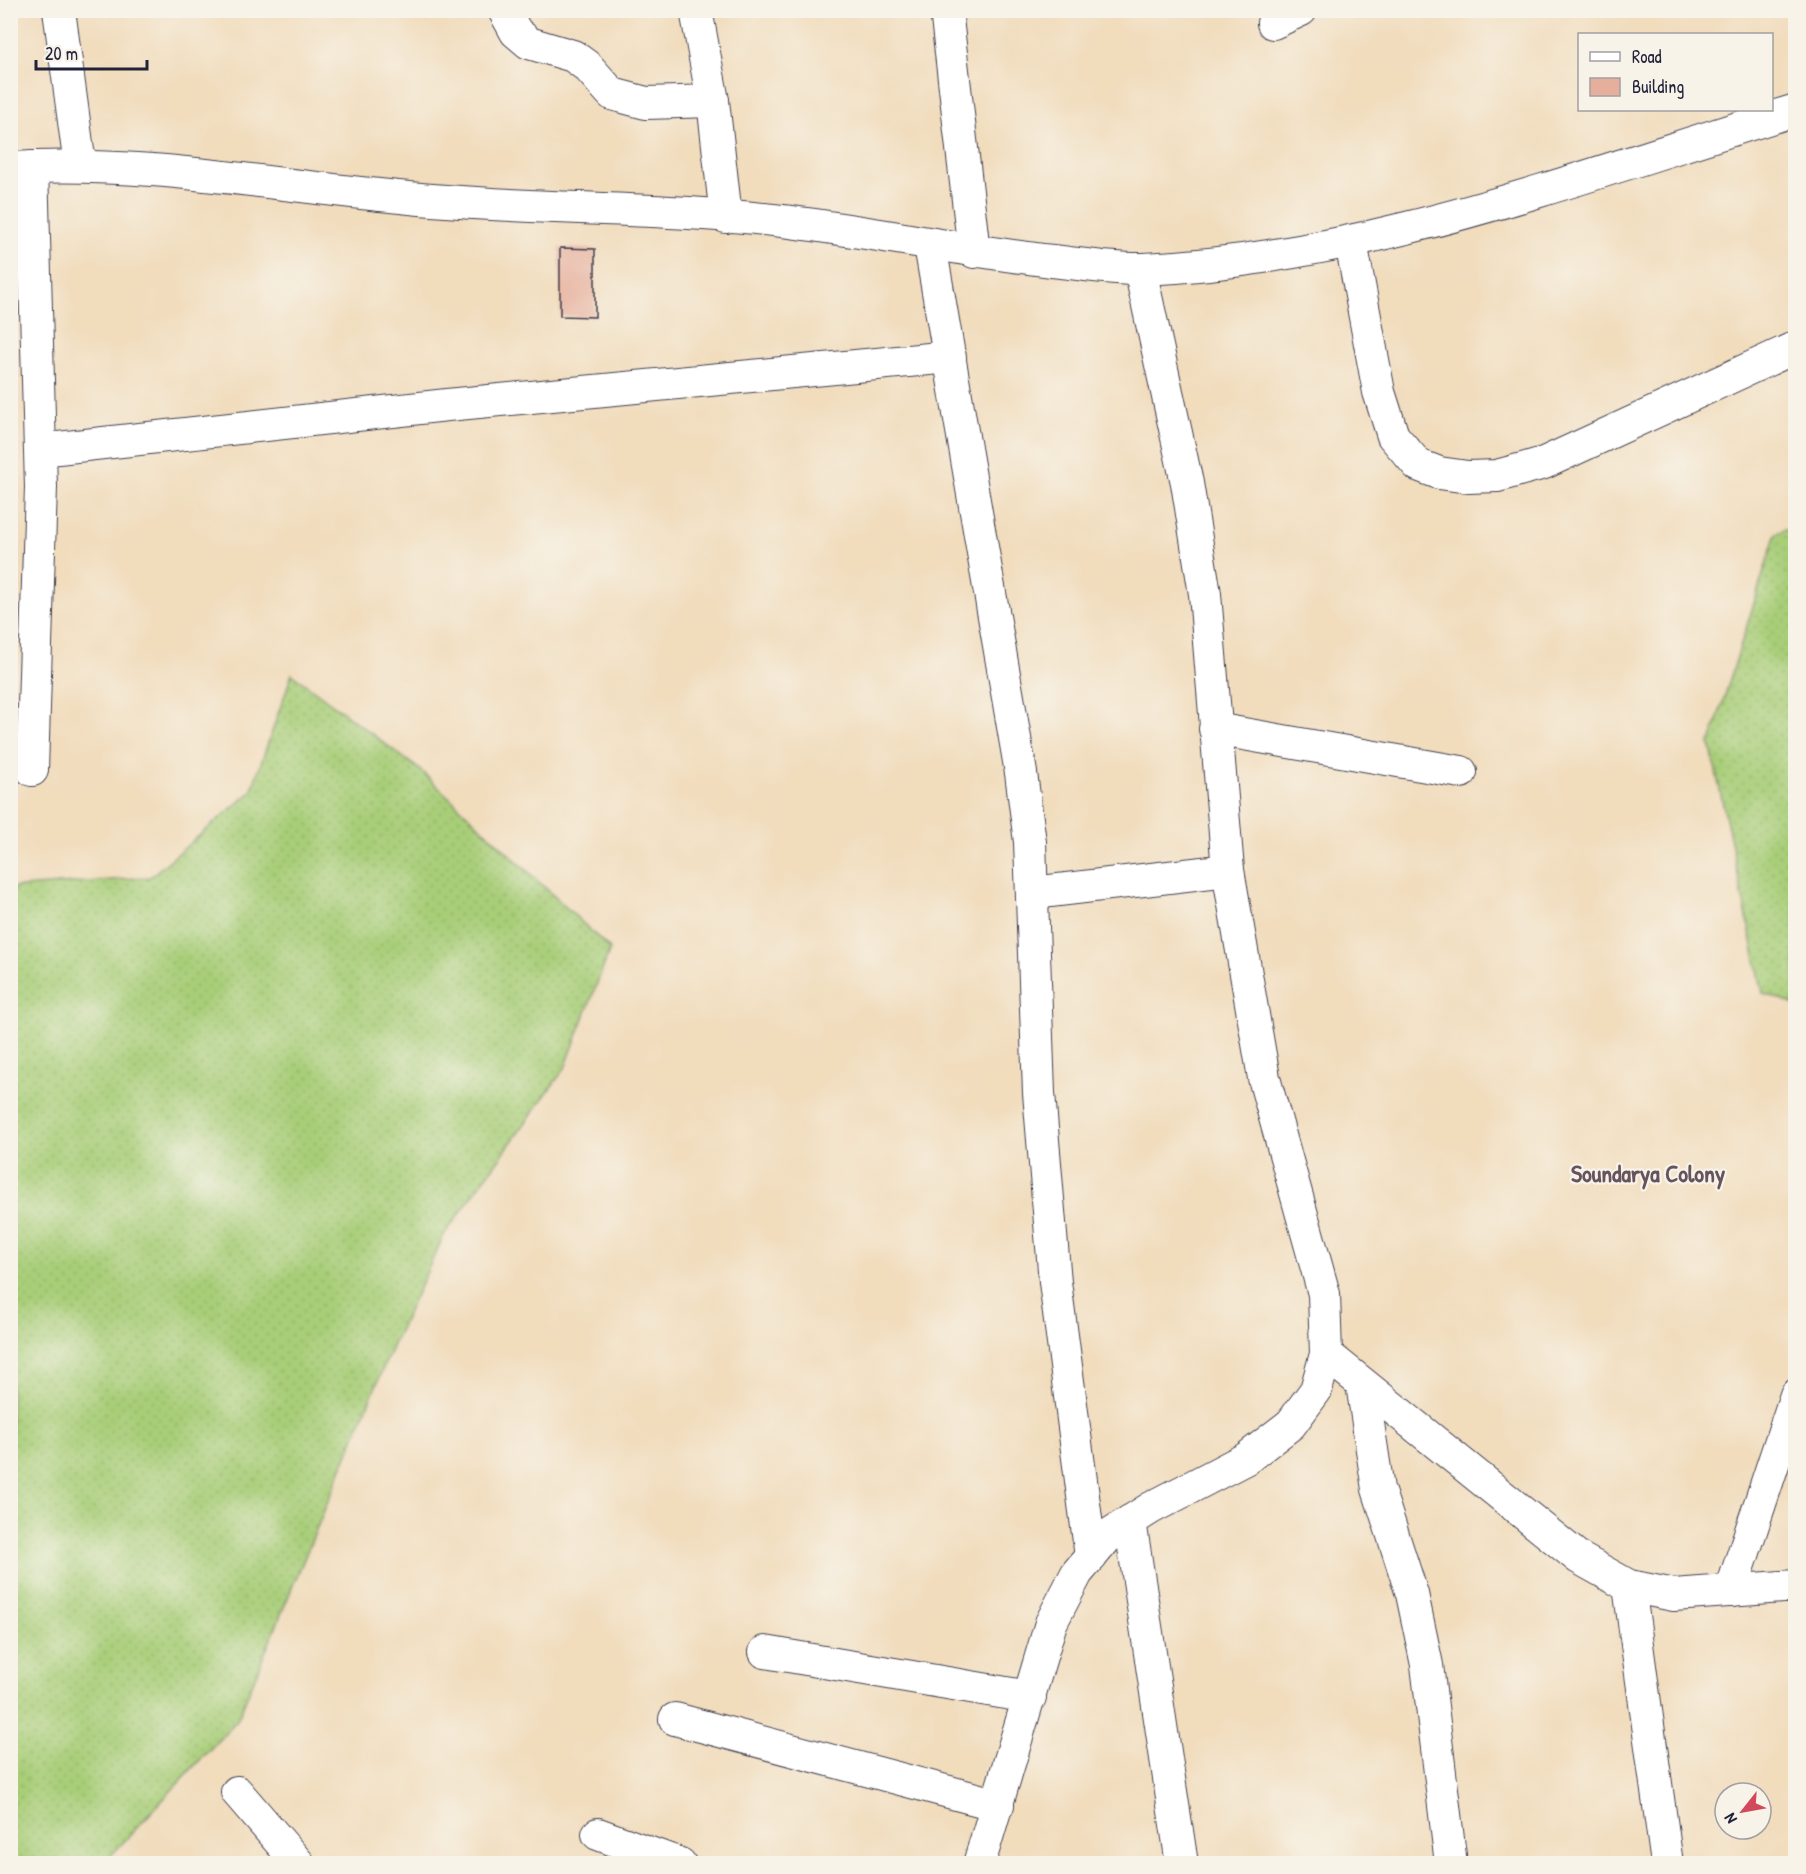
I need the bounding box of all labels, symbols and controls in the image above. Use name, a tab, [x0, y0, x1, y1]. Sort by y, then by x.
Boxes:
scale bar	[36, 33, 147, 71]
legend	[1578, 33, 1773, 111]
text: 20 m	[45, 41, 78, 66]
text: Road	[1632, 44, 1662, 69]
text: Building	[1632, 74, 1684, 99]
district label: Soundarya Colony	[1571, 1157, 1725, 1190]
north arrow	[1713, 1781, 1773, 1841]
text: N	[1718, 1809, 1742, 1828]

